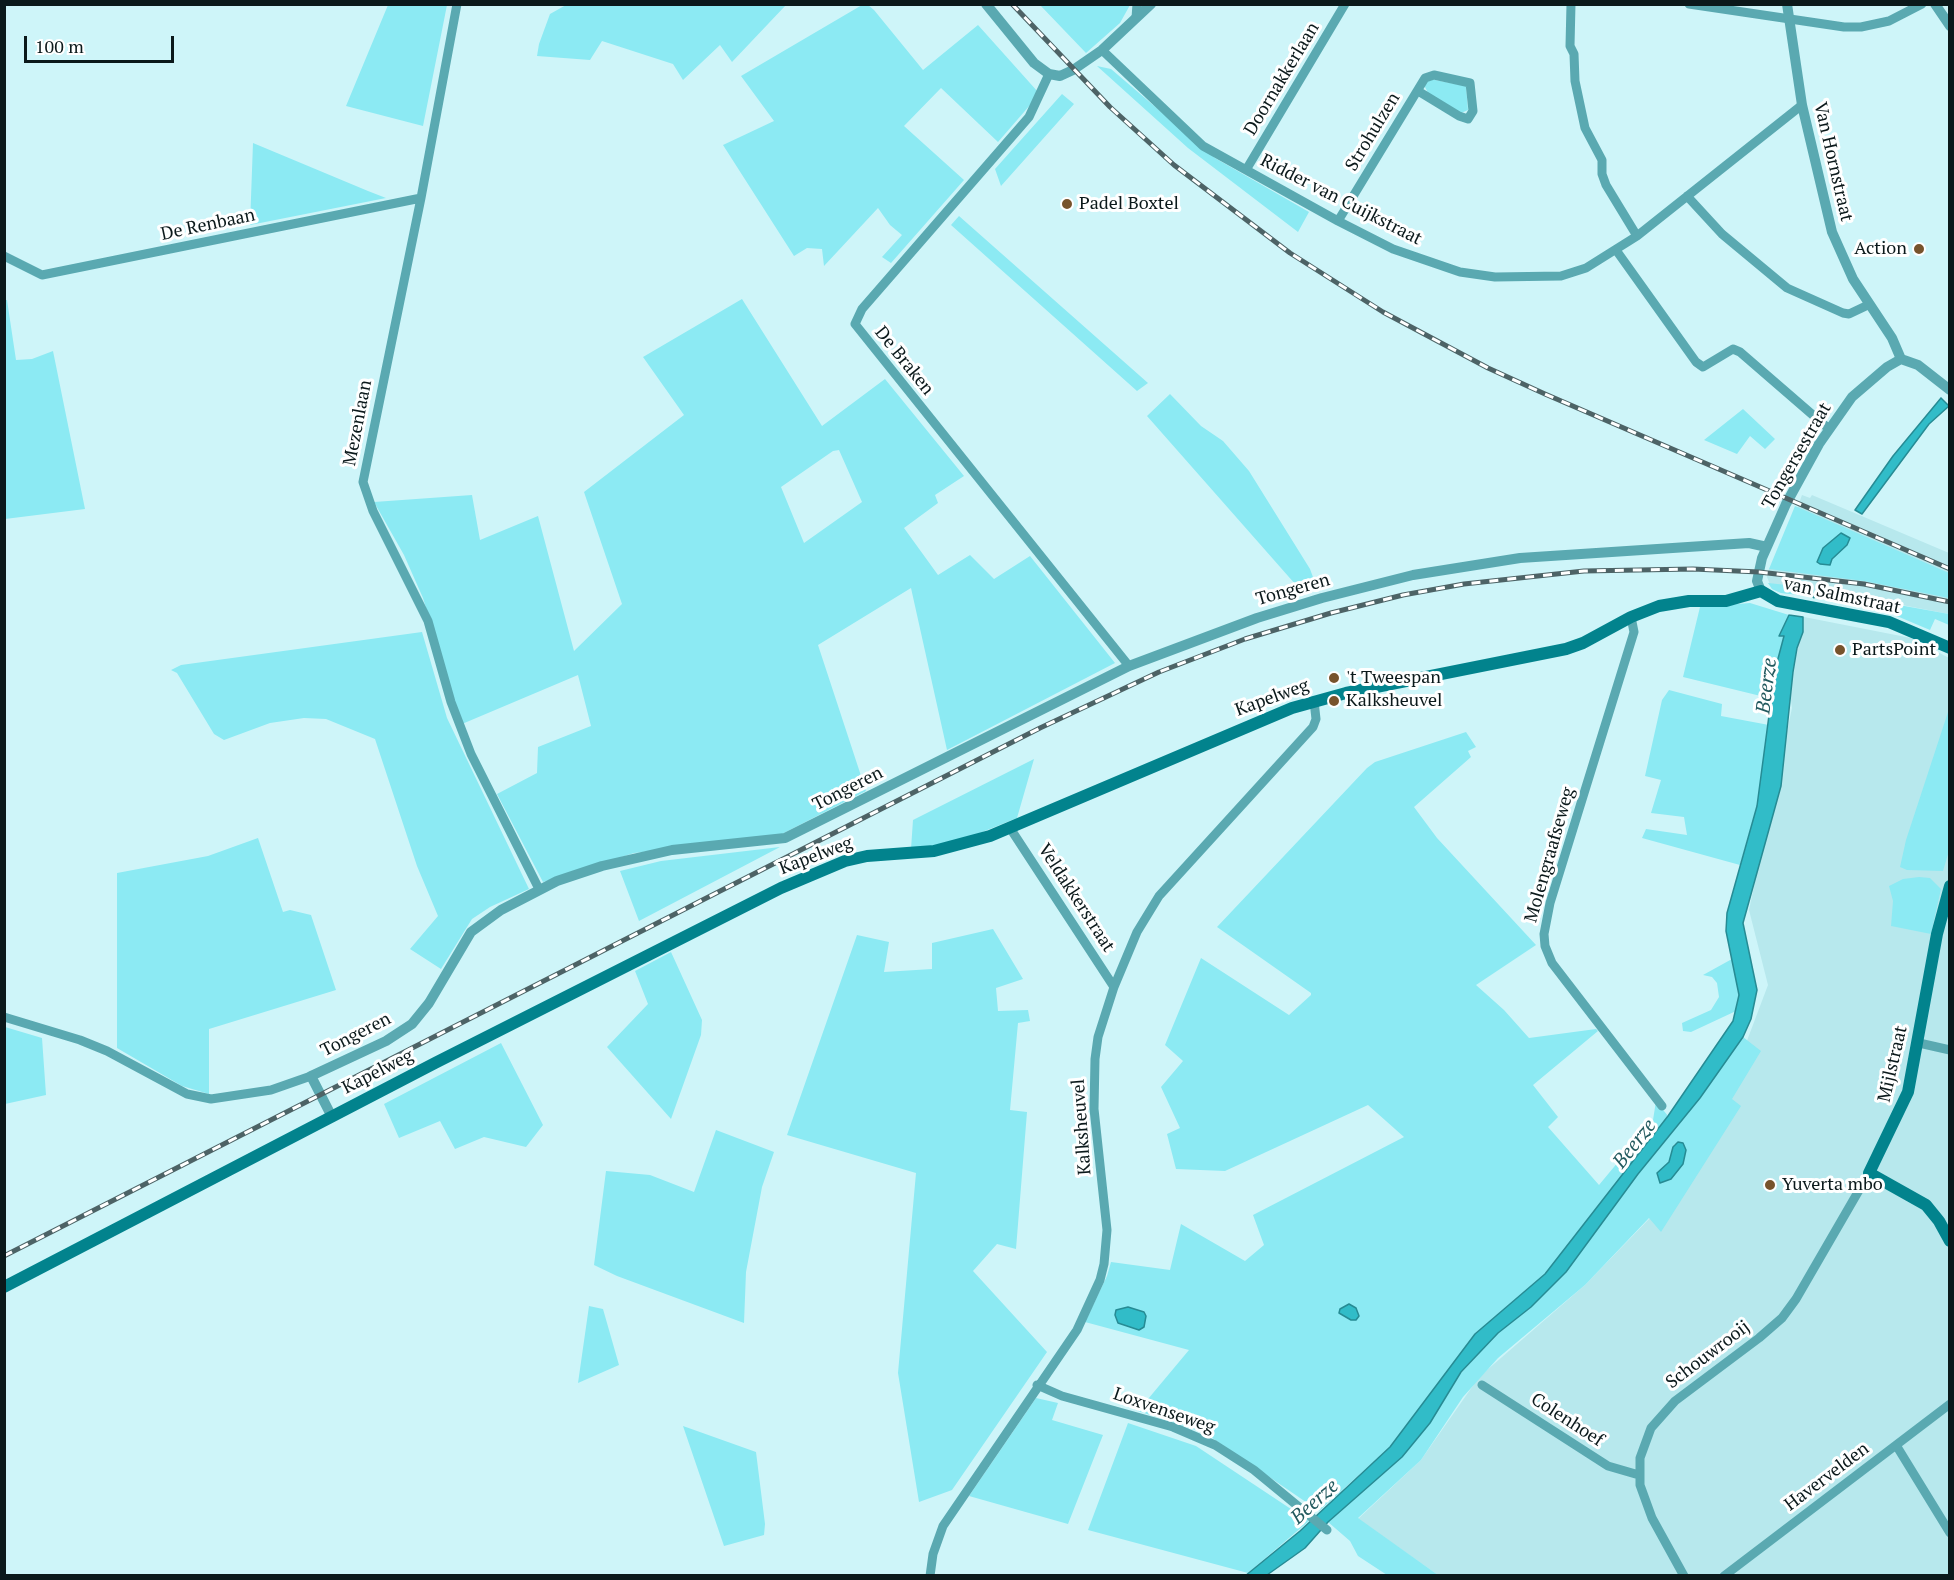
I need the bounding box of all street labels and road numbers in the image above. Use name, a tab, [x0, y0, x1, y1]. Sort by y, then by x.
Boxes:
street label: Doornakkerlaan	[1240, 19, 1324, 139]
street label: Strohulzen	[1341, 89, 1405, 175]
street label: Van Hornstraat	[1809, 100, 1857, 224]
street label: Ridder van Cuijkstraat	[1257, 150, 1425, 250]
street label: De Renbaan	[159, 204, 257, 246]
street label: De Braken	[870, 322, 938, 400]
street label: Mezenlaan	[339, 378, 377, 468]
street label: Tongersestraat	[1758, 399, 1836, 513]
street label: Tongeren	[1254, 569, 1332, 611]
street label: van Salmstraat	[1781, 573, 1903, 619]
street label: Kapelweg	[1232, 675, 1312, 721]
street label: Tongeren	[809, 762, 887, 816]
street label: Molengraafseweg	[1520, 785, 1580, 925]
street label: Kapelweg	[776, 832, 856, 880]
street label: Veldakkerstraat	[1033, 840, 1119, 956]
street label: Tongeren	[317, 1008, 395, 1062]
street label: Mijlstraat	[1874, 1024, 1912, 1104]
street label: Kapelweg	[339, 1045, 417, 1099]
street label: Kalksheuvel	[1068, 1078, 1096, 1176]
street label: Schouwrooij	[1662, 1316, 1754, 1394]
street label: Loxvenseweg	[1110, 1384, 1218, 1438]
street label: Colenhoef	[1527, 1389, 1607, 1451]
street label: Havervelden	[1780, 1438, 1874, 1516]

